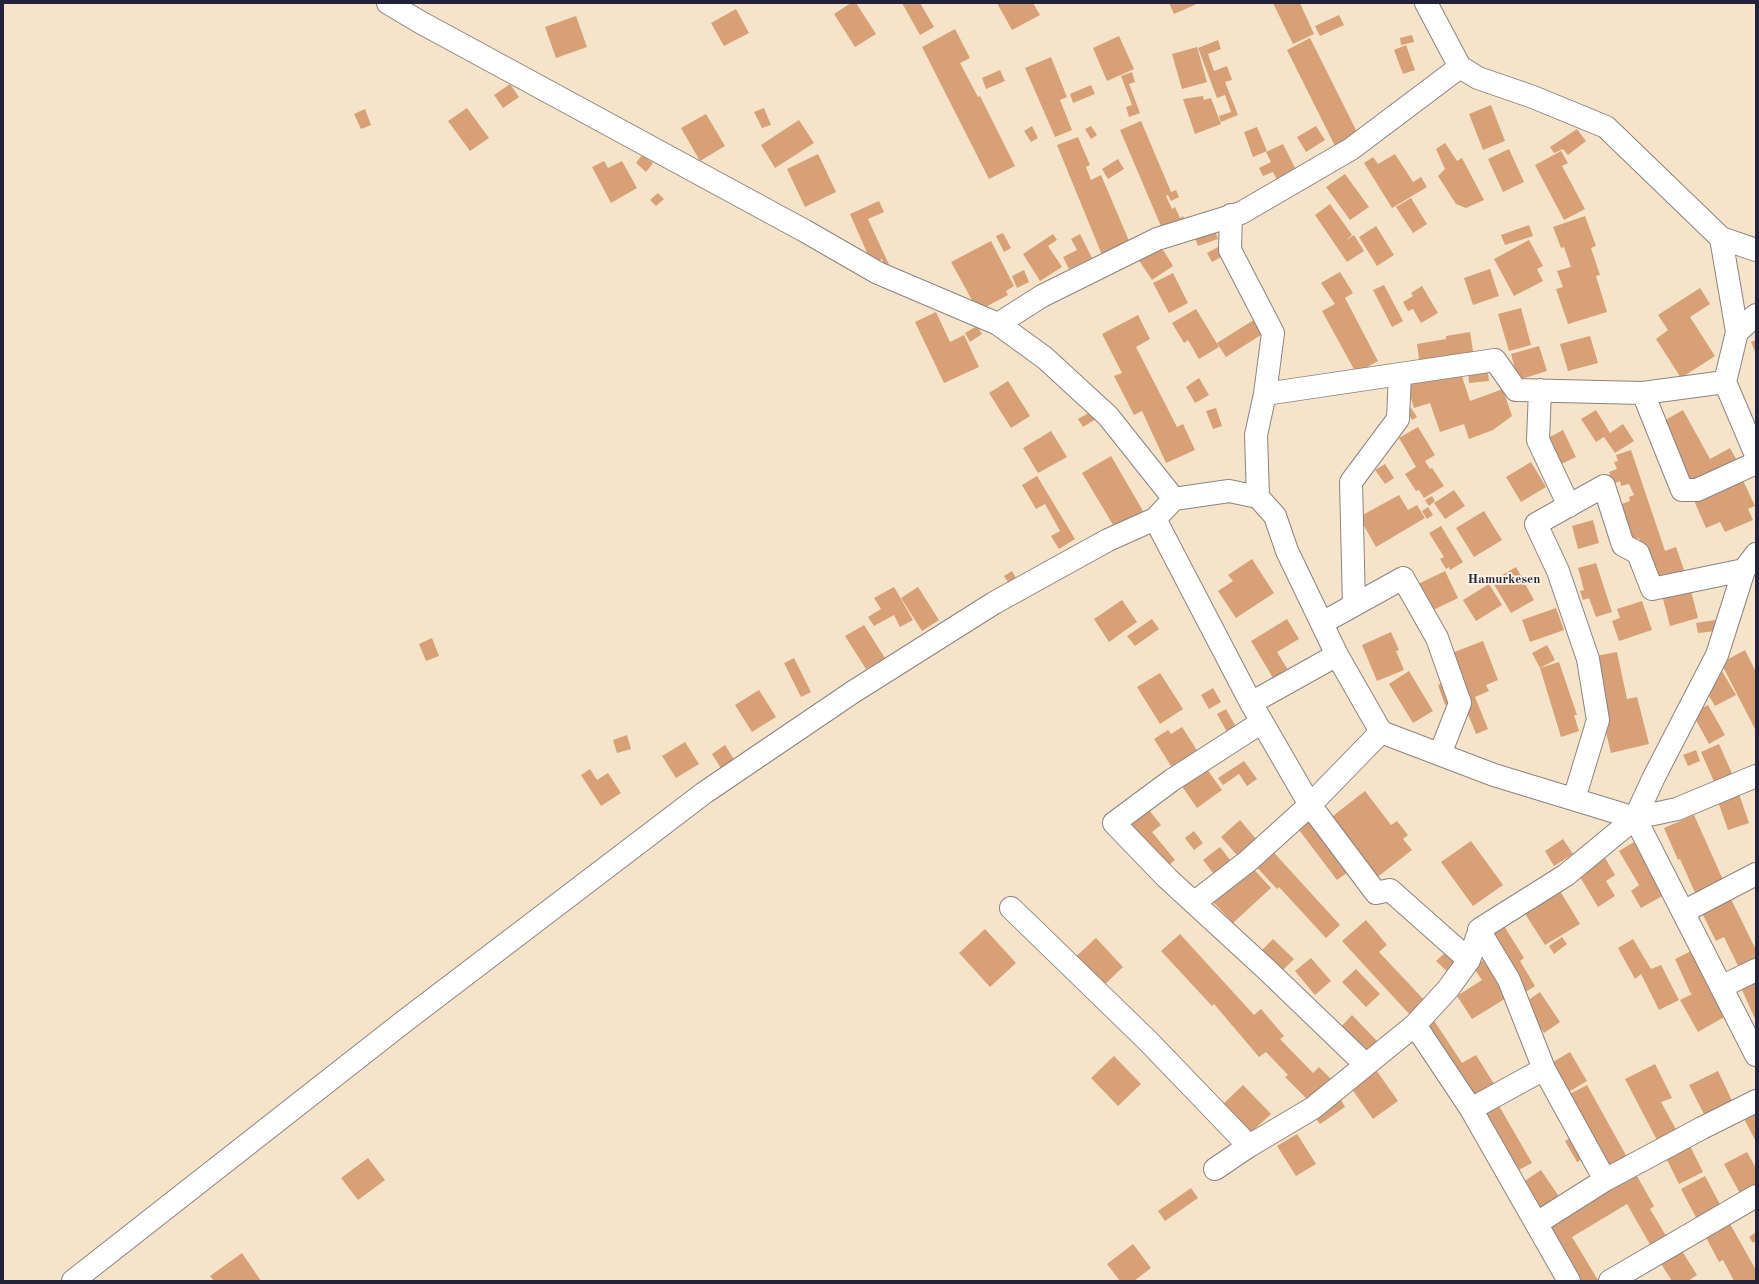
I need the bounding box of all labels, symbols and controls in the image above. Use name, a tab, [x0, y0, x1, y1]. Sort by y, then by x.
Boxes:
district label: Hamurkesen	[1468, 572, 1540, 588]

